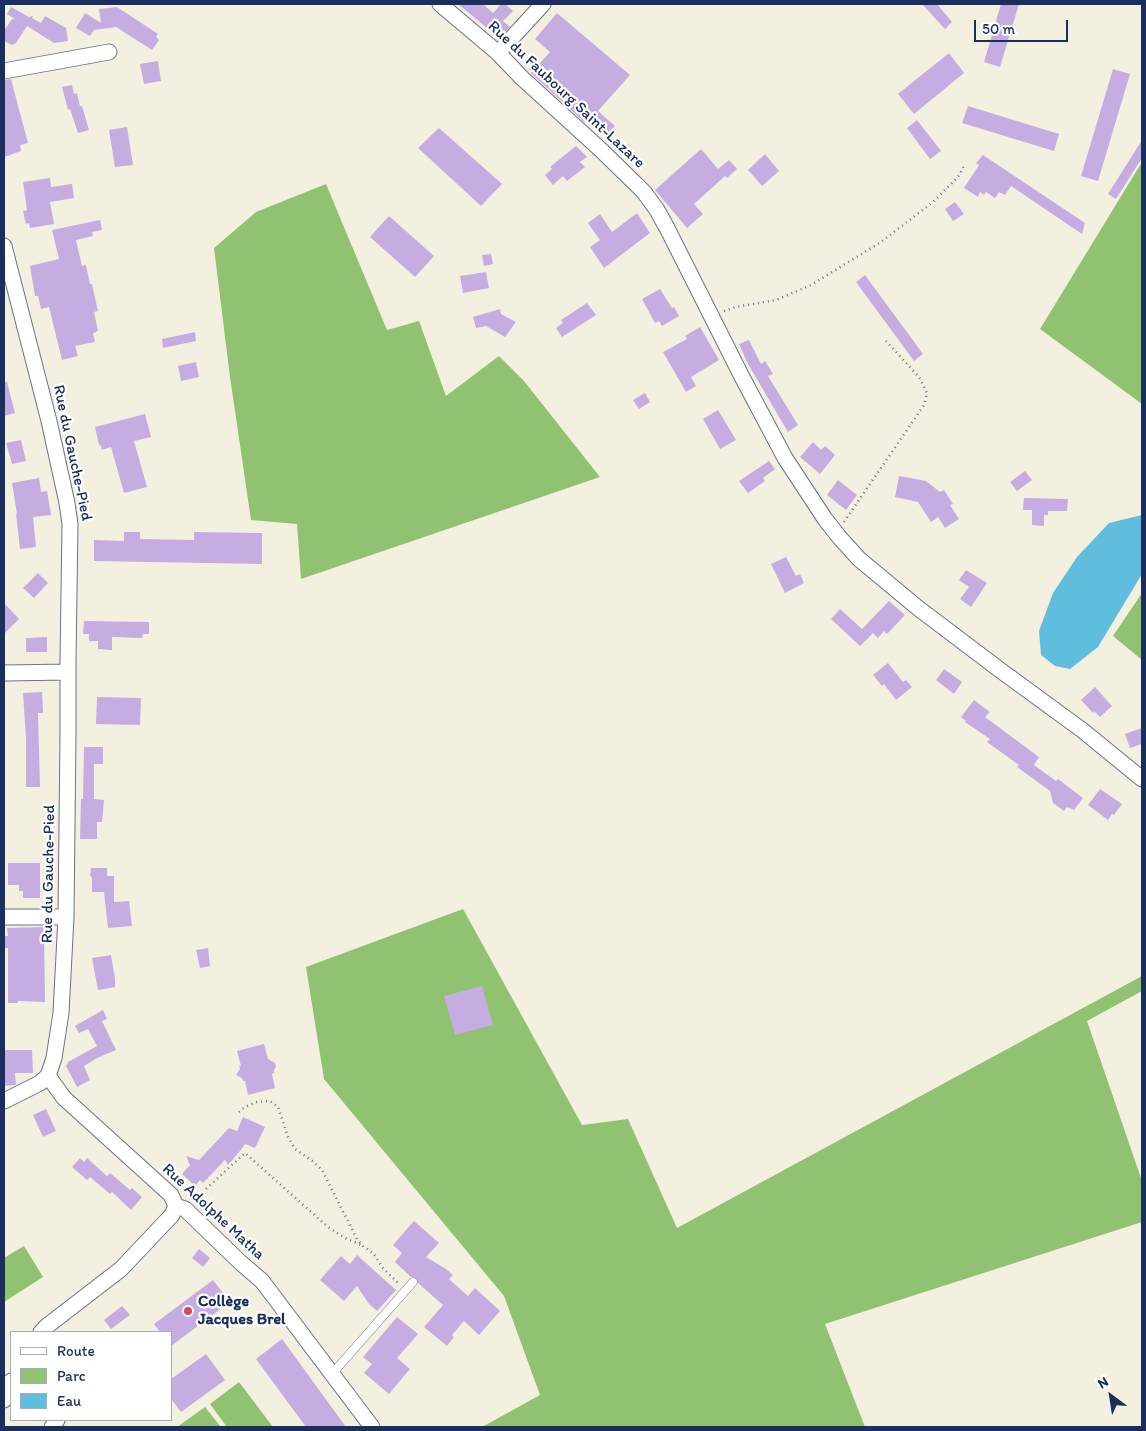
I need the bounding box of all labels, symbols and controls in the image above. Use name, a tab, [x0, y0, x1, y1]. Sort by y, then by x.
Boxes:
scale bar	[976, 10, 1070, 42]
street label: Rue du Faubourg Saint-Lazare	[483, 17, 649, 173]
text: 50 m	[982, 20, 1015, 38]
street label: Rue du Gauche-Pied	[48, 383, 96, 523]
street label: Rue du Gauche-Pied	[38, 805, 60, 943]
street label: Rue Adolphe Matha	[158, 1160, 268, 1264]
place label: Collège Jacques Brel	[198, 1292, 286, 1330]
marker: Collège Jacques Brel	[182, 1305, 194, 1317]
legend	[10, 1331, 172, 1421]
text: Route	[57, 1342, 95, 1360]
text: Parc	[57, 1367, 86, 1385]
north arrow	[1086, 1371, 1136, 1421]
text: N	[1095, 1373, 1111, 1392]
text: Eau	[57, 1392, 81, 1410]

